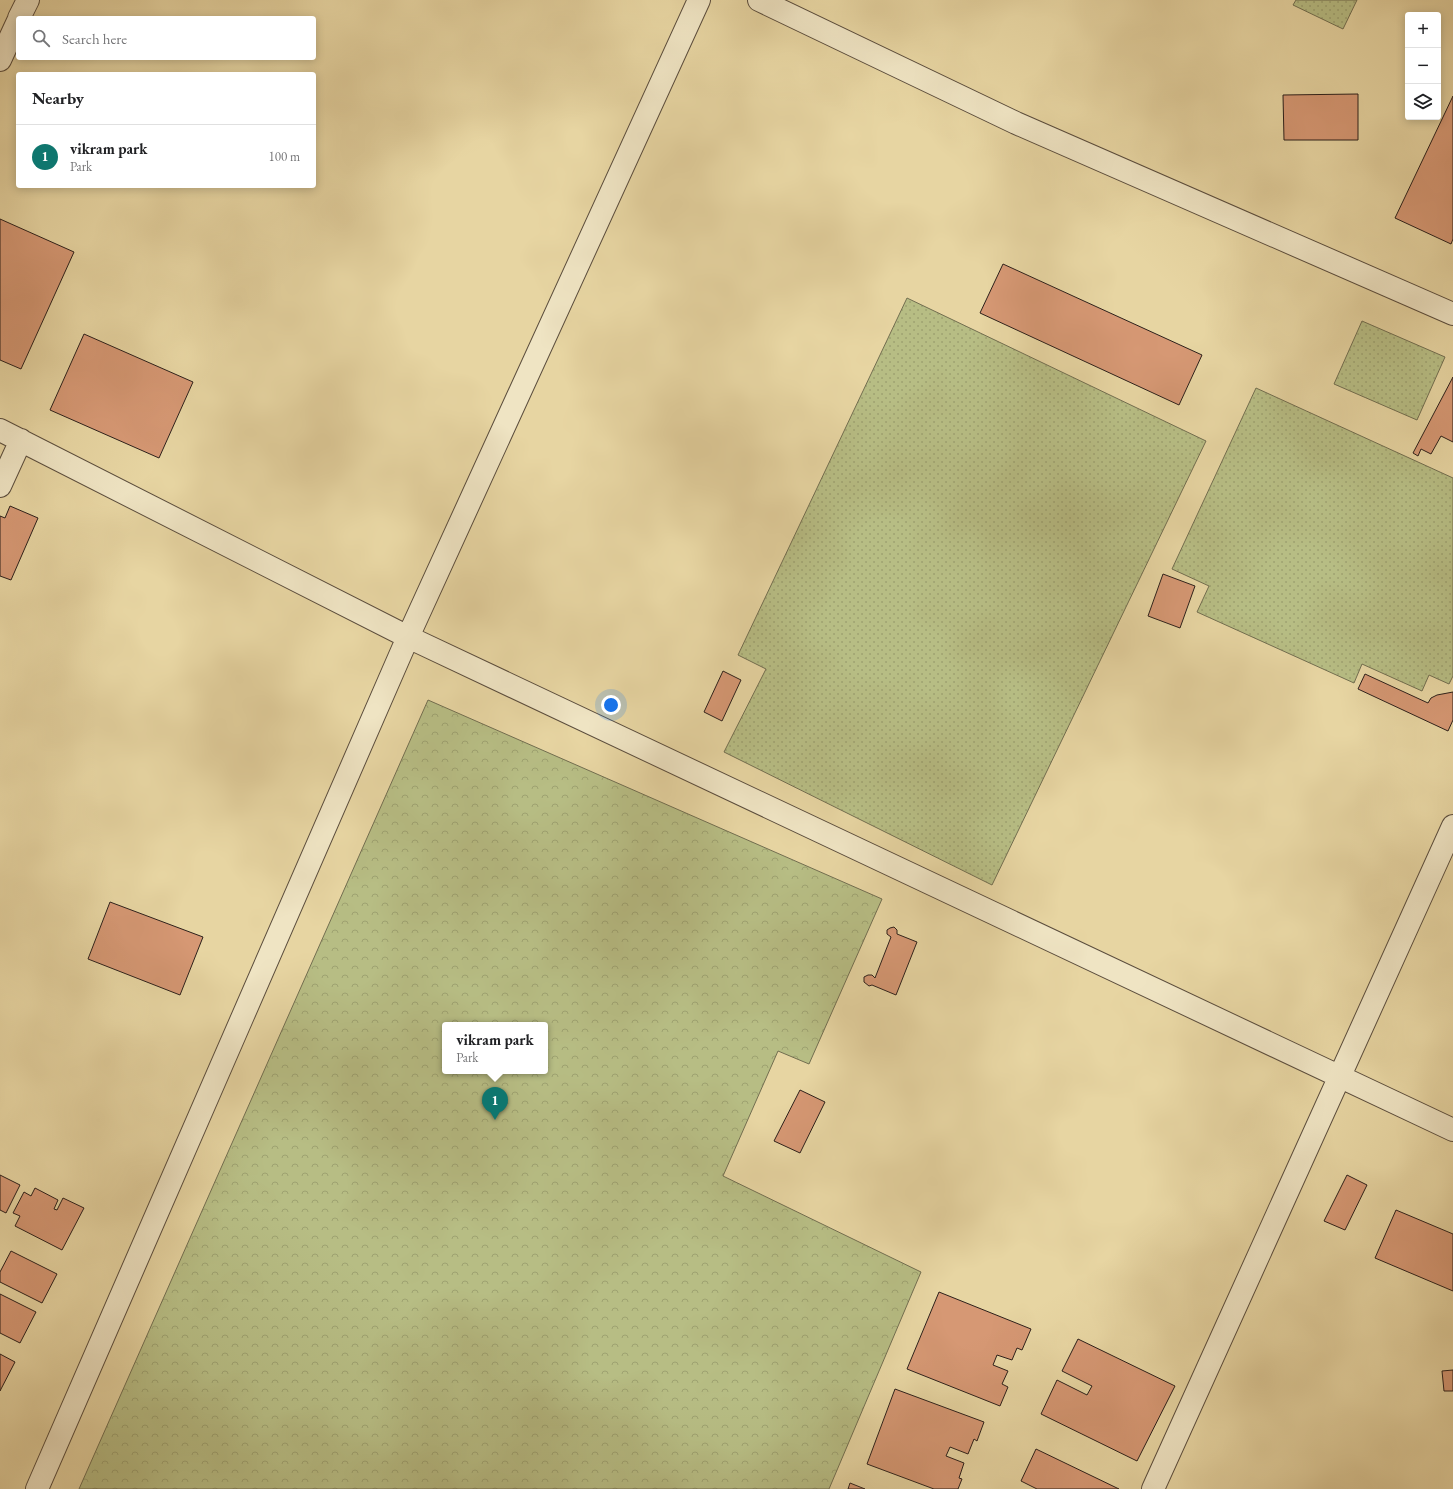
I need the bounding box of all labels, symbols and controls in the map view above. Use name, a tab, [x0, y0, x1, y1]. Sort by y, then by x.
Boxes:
map controls	[1405, 12, 1441, 120]
button: +	[1405, 12, 1441, 48]
search box	[16, 16, 316, 60]
icon: search	[30, 27, 52, 49]
text: Search here	[62, 29, 127, 48]
button: −	[1405, 48, 1441, 84]
button: layers	[1405, 84, 1441, 120]
text: Nearby	[32, 87, 84, 109]
text: vikram park	[70, 139, 147, 158]
text: 1	[42, 148, 48, 165]
text: 100 m	[269, 148, 300, 165]
text: Park	[70, 158, 92, 175]
your location	[601, 695, 621, 715]
popup	[442, 1022, 548, 1074]
text: vikram park	[456, 1030, 534, 1049]
text: Park	[456, 1049, 478, 1066]
pin: 1	[482, 1087, 508, 1120]

